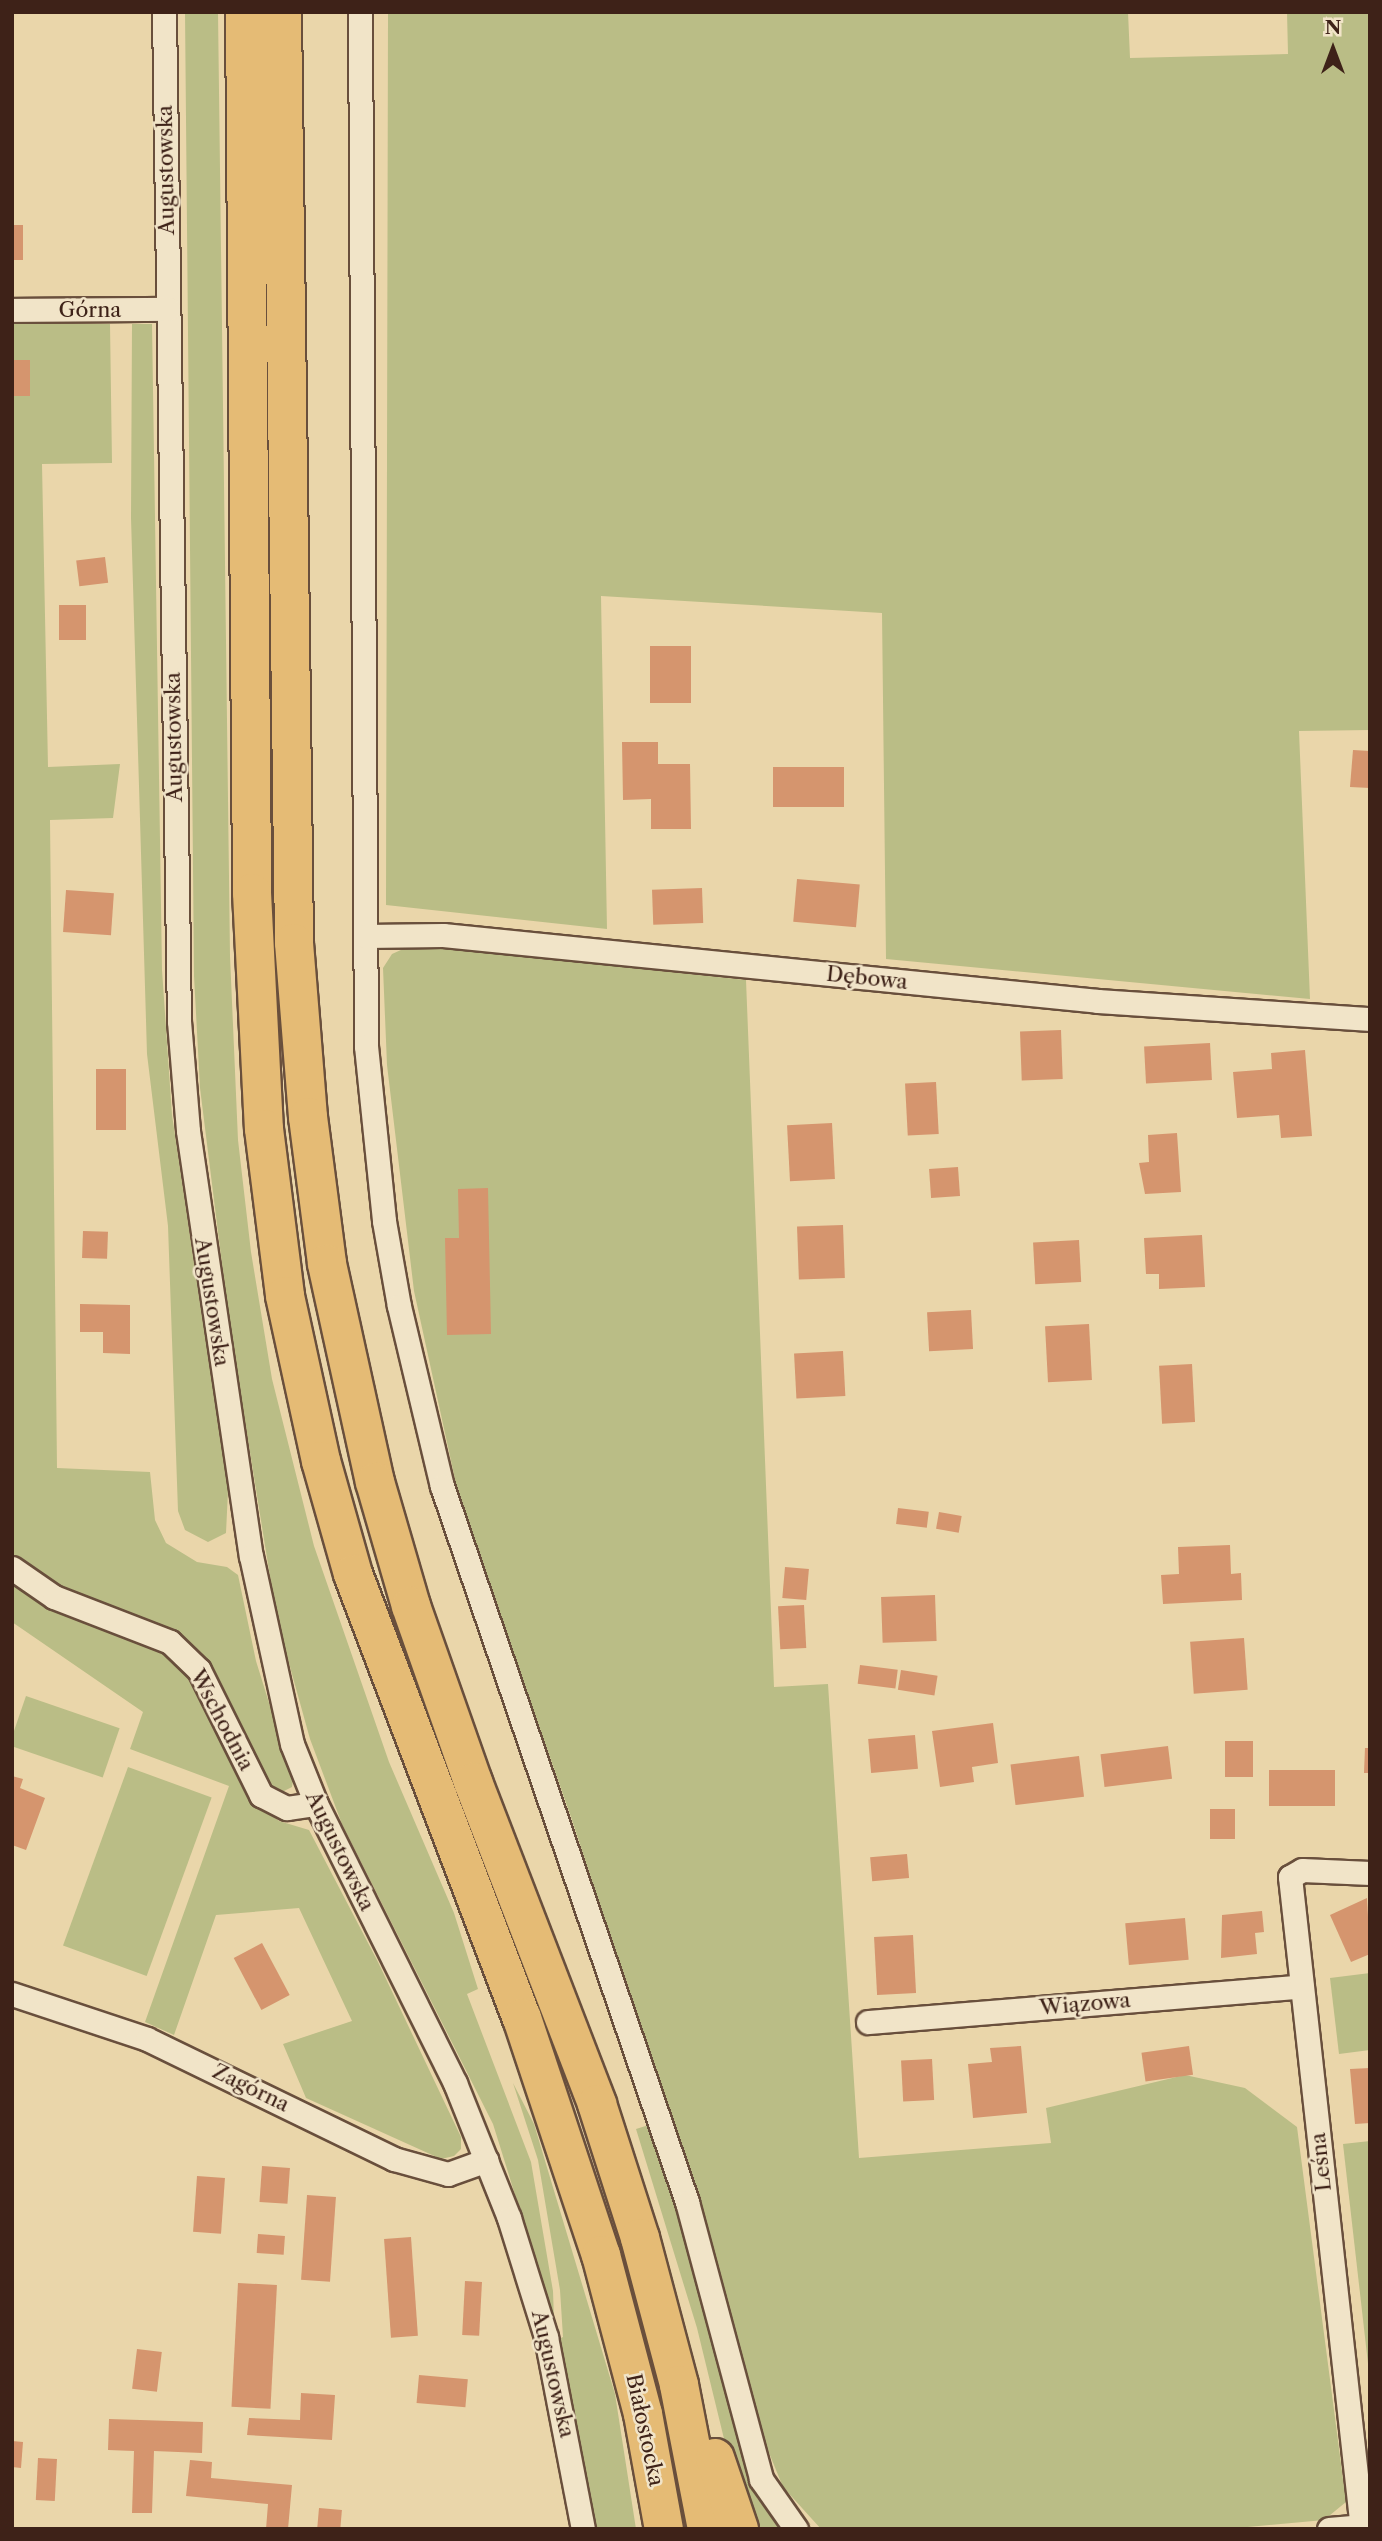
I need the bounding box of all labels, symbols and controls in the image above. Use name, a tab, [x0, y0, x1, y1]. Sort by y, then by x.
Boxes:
north arrow	[1298, 14, 1368, 84]
text: N	[1325, 16, 1341, 39]
street label: Augustowska	[152, 105, 180, 235]
street label: Górna	[59, 297, 121, 323]
street label: Augustowska	[160, 672, 188, 802]
street label: Dębowa	[825, 961, 909, 995]
street label: Augustowska	[189, 1236, 235, 1368]
street label: Wschodnia	[185, 1665, 259, 1775]
street label: Augustowska	[300, 1787, 380, 1915]
street label: Wiązowa	[1038, 1987, 1132, 2021]
street label: Zagórna	[209, 2059, 293, 2117]
street label: Leśna	[1305, 2131, 1337, 2193]
street label: Augustowska	[526, 2308, 580, 2440]
street label: Białostocka	[621, 2371, 669, 2489]

